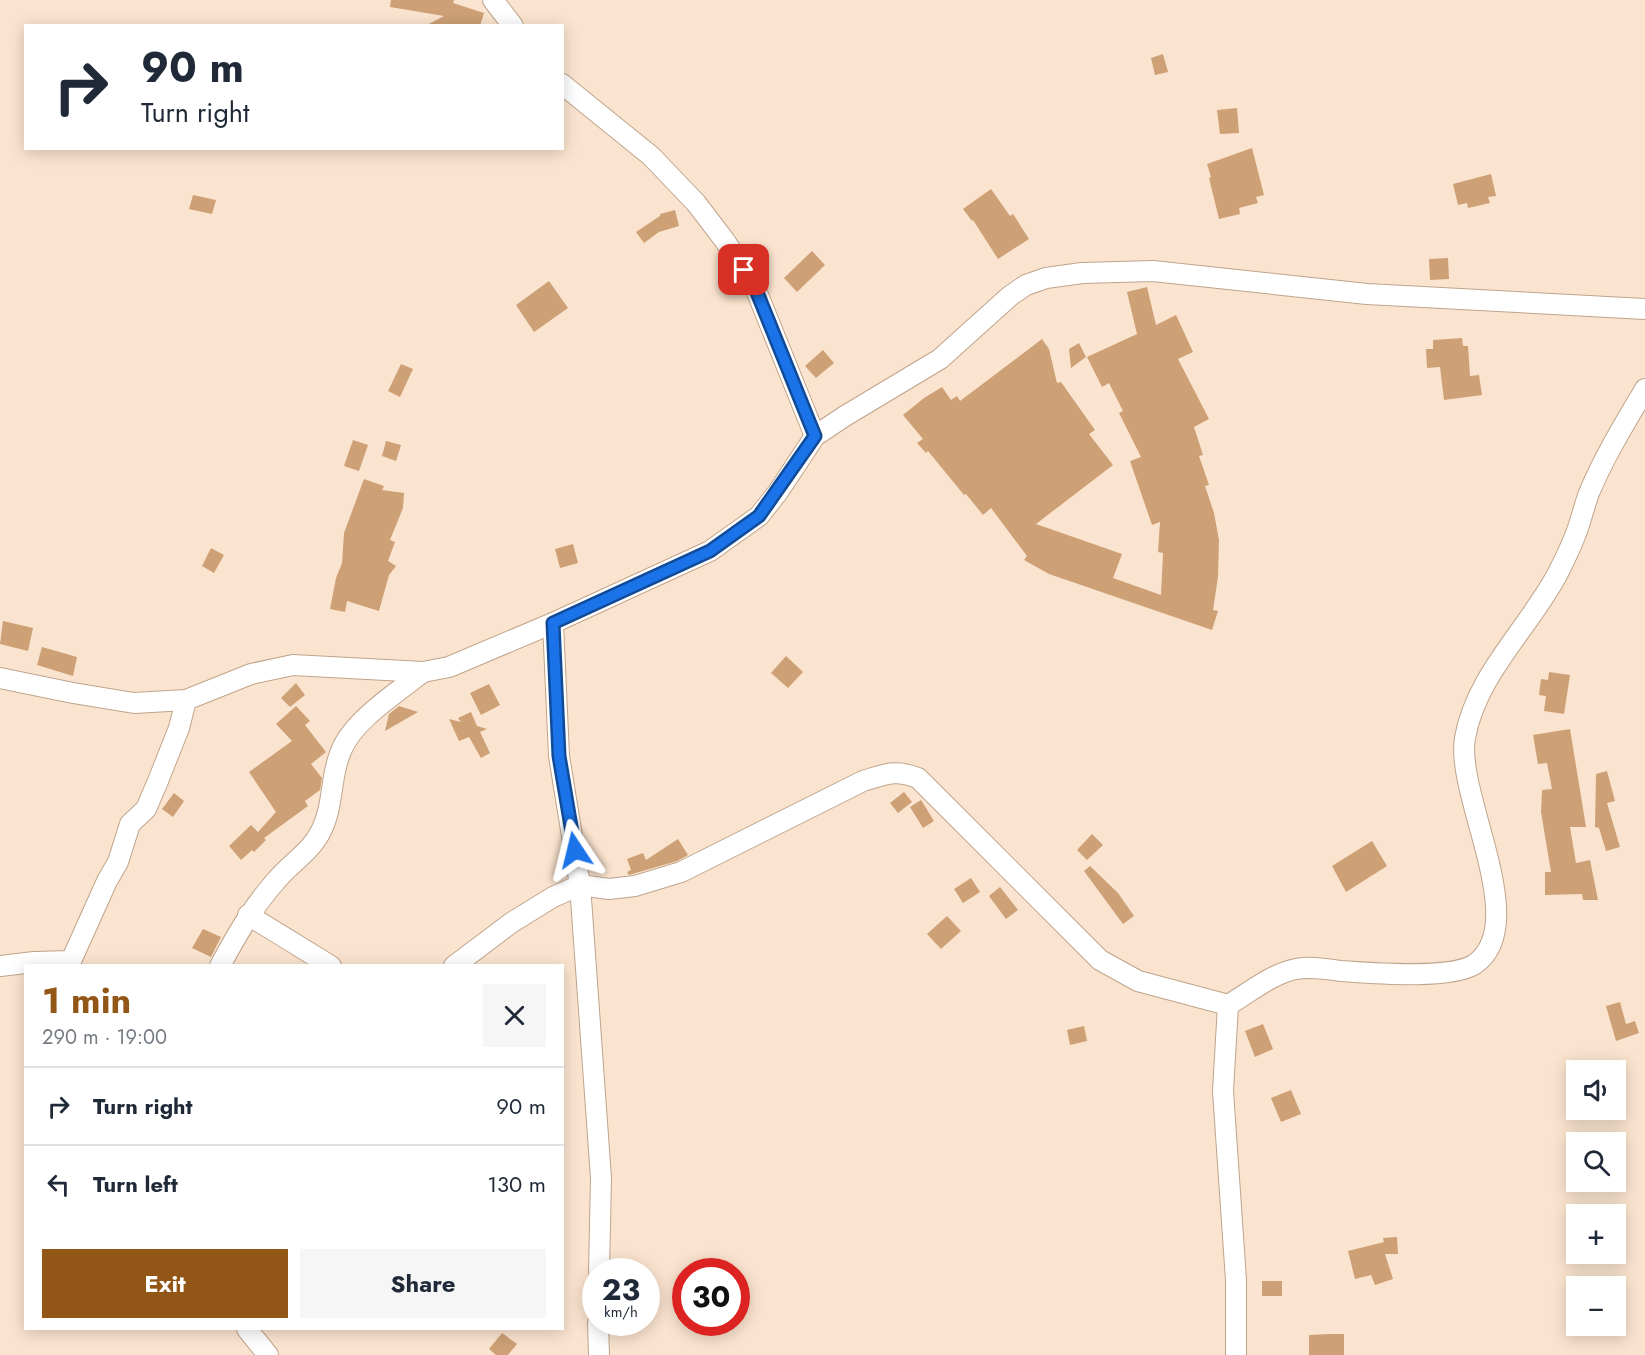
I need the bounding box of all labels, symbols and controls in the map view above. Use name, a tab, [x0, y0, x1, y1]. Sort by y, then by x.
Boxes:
text: 90 m	[141, 37, 244, 98]
icon: right	[42, 48, 120, 126]
text: Turn right	[141, 93, 249, 132]
pin	[718, 244, 769, 295]
icon: arrive	[727, 253, 760, 286]
position arrow	[543, 818, 607, 882]
text: 1 min	[42, 974, 131, 1026]
button: close	[483, 984, 546, 1047]
text: 290 m · 19:00	[42, 1023, 167, 1052]
map controls	[1566, 1060, 1626, 1336]
button: sound	[1566, 1060, 1626, 1120]
icon: right	[42, 1090, 75, 1123]
text: Turn right	[93, 1090, 193, 1122]
text: 90 m	[496, 1090, 546, 1122]
button: search	[1566, 1132, 1626, 1192]
icon: left	[42, 1168, 75, 1201]
text: Turn left	[93, 1168, 178, 1200]
text: 130 m	[487, 1168, 546, 1200]
button: +	[1566, 1204, 1626, 1264]
button: Exit	[42, 1249, 288, 1318]
button: Share	[300, 1249, 546, 1318]
speed limit sign: 30	[672, 1258, 750, 1336]
text: 23	[602, 1268, 640, 1311]
button: −	[1566, 1276, 1626, 1336]
text: km/h	[604, 1301, 638, 1323]

